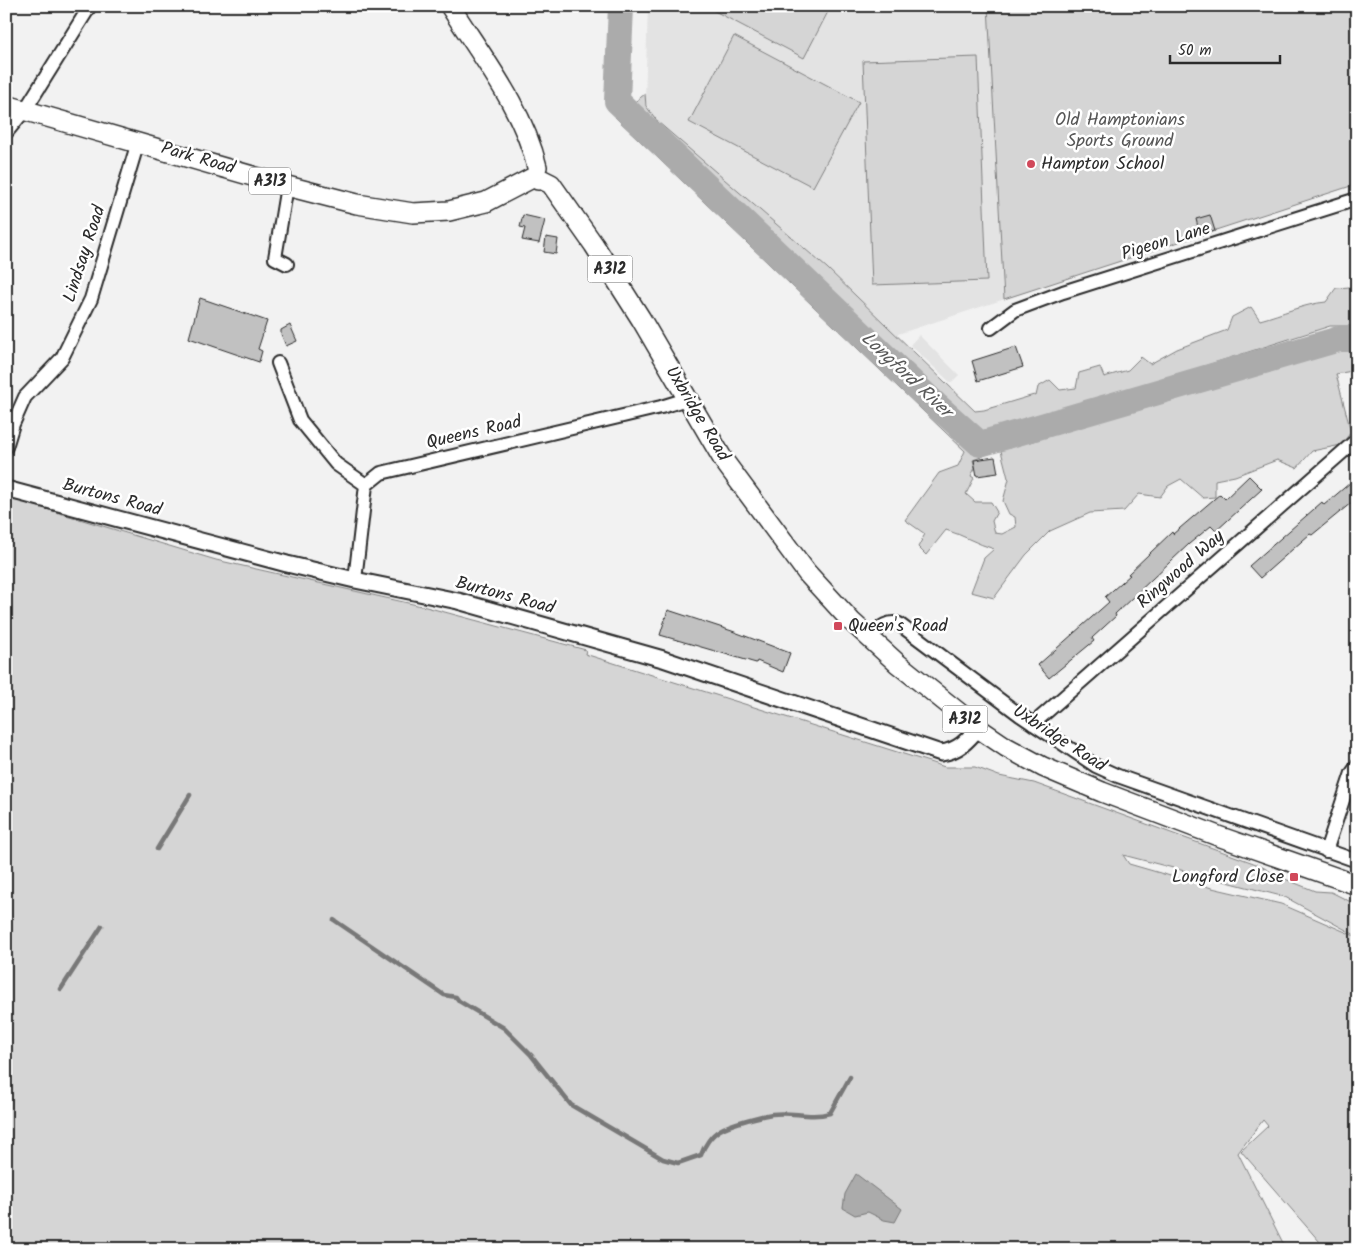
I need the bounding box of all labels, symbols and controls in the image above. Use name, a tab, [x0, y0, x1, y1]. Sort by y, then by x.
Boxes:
scale bar	[1170, 32, 1280, 64]
text: 50 m	[1178, 39, 1212, 63]
park label: Old Hamptonians Sports Ground	[1055, 106, 1185, 156]
street label: Park Road	[158, 135, 239, 184]
place label: Hampton School	[1041, 150, 1165, 179]
marker: Hampton School	[1025, 158, 1037, 170]
road number: A313	[249, 168, 291, 195]
street label: Lindsay Road	[56, 201, 115, 306]
street label: Pigeon Lane	[1118, 215, 1214, 269]
road number: A312	[588, 255, 632, 282]
water label: Longford River	[853, 325, 961, 428]
street label: Uxbridge Road	[657, 361, 738, 468]
street label: Queens Road	[423, 408, 525, 458]
street label: Burtons Road	[59, 471, 166, 525]
street label: Ringwood Way	[1131, 523, 1232, 617]
street label: Burtons Road	[452, 569, 559, 623]
place label: Queen's Road	[848, 612, 949, 641]
marker: Queen's Road	[832, 620, 844, 632]
street label: Uxbridge Road	[1006, 698, 1113, 781]
road number: A312	[942, 706, 988, 732]
place label: Longford Close	[1172, 863, 1284, 892]
marker: Longford Close	[1288, 871, 1300, 883]

